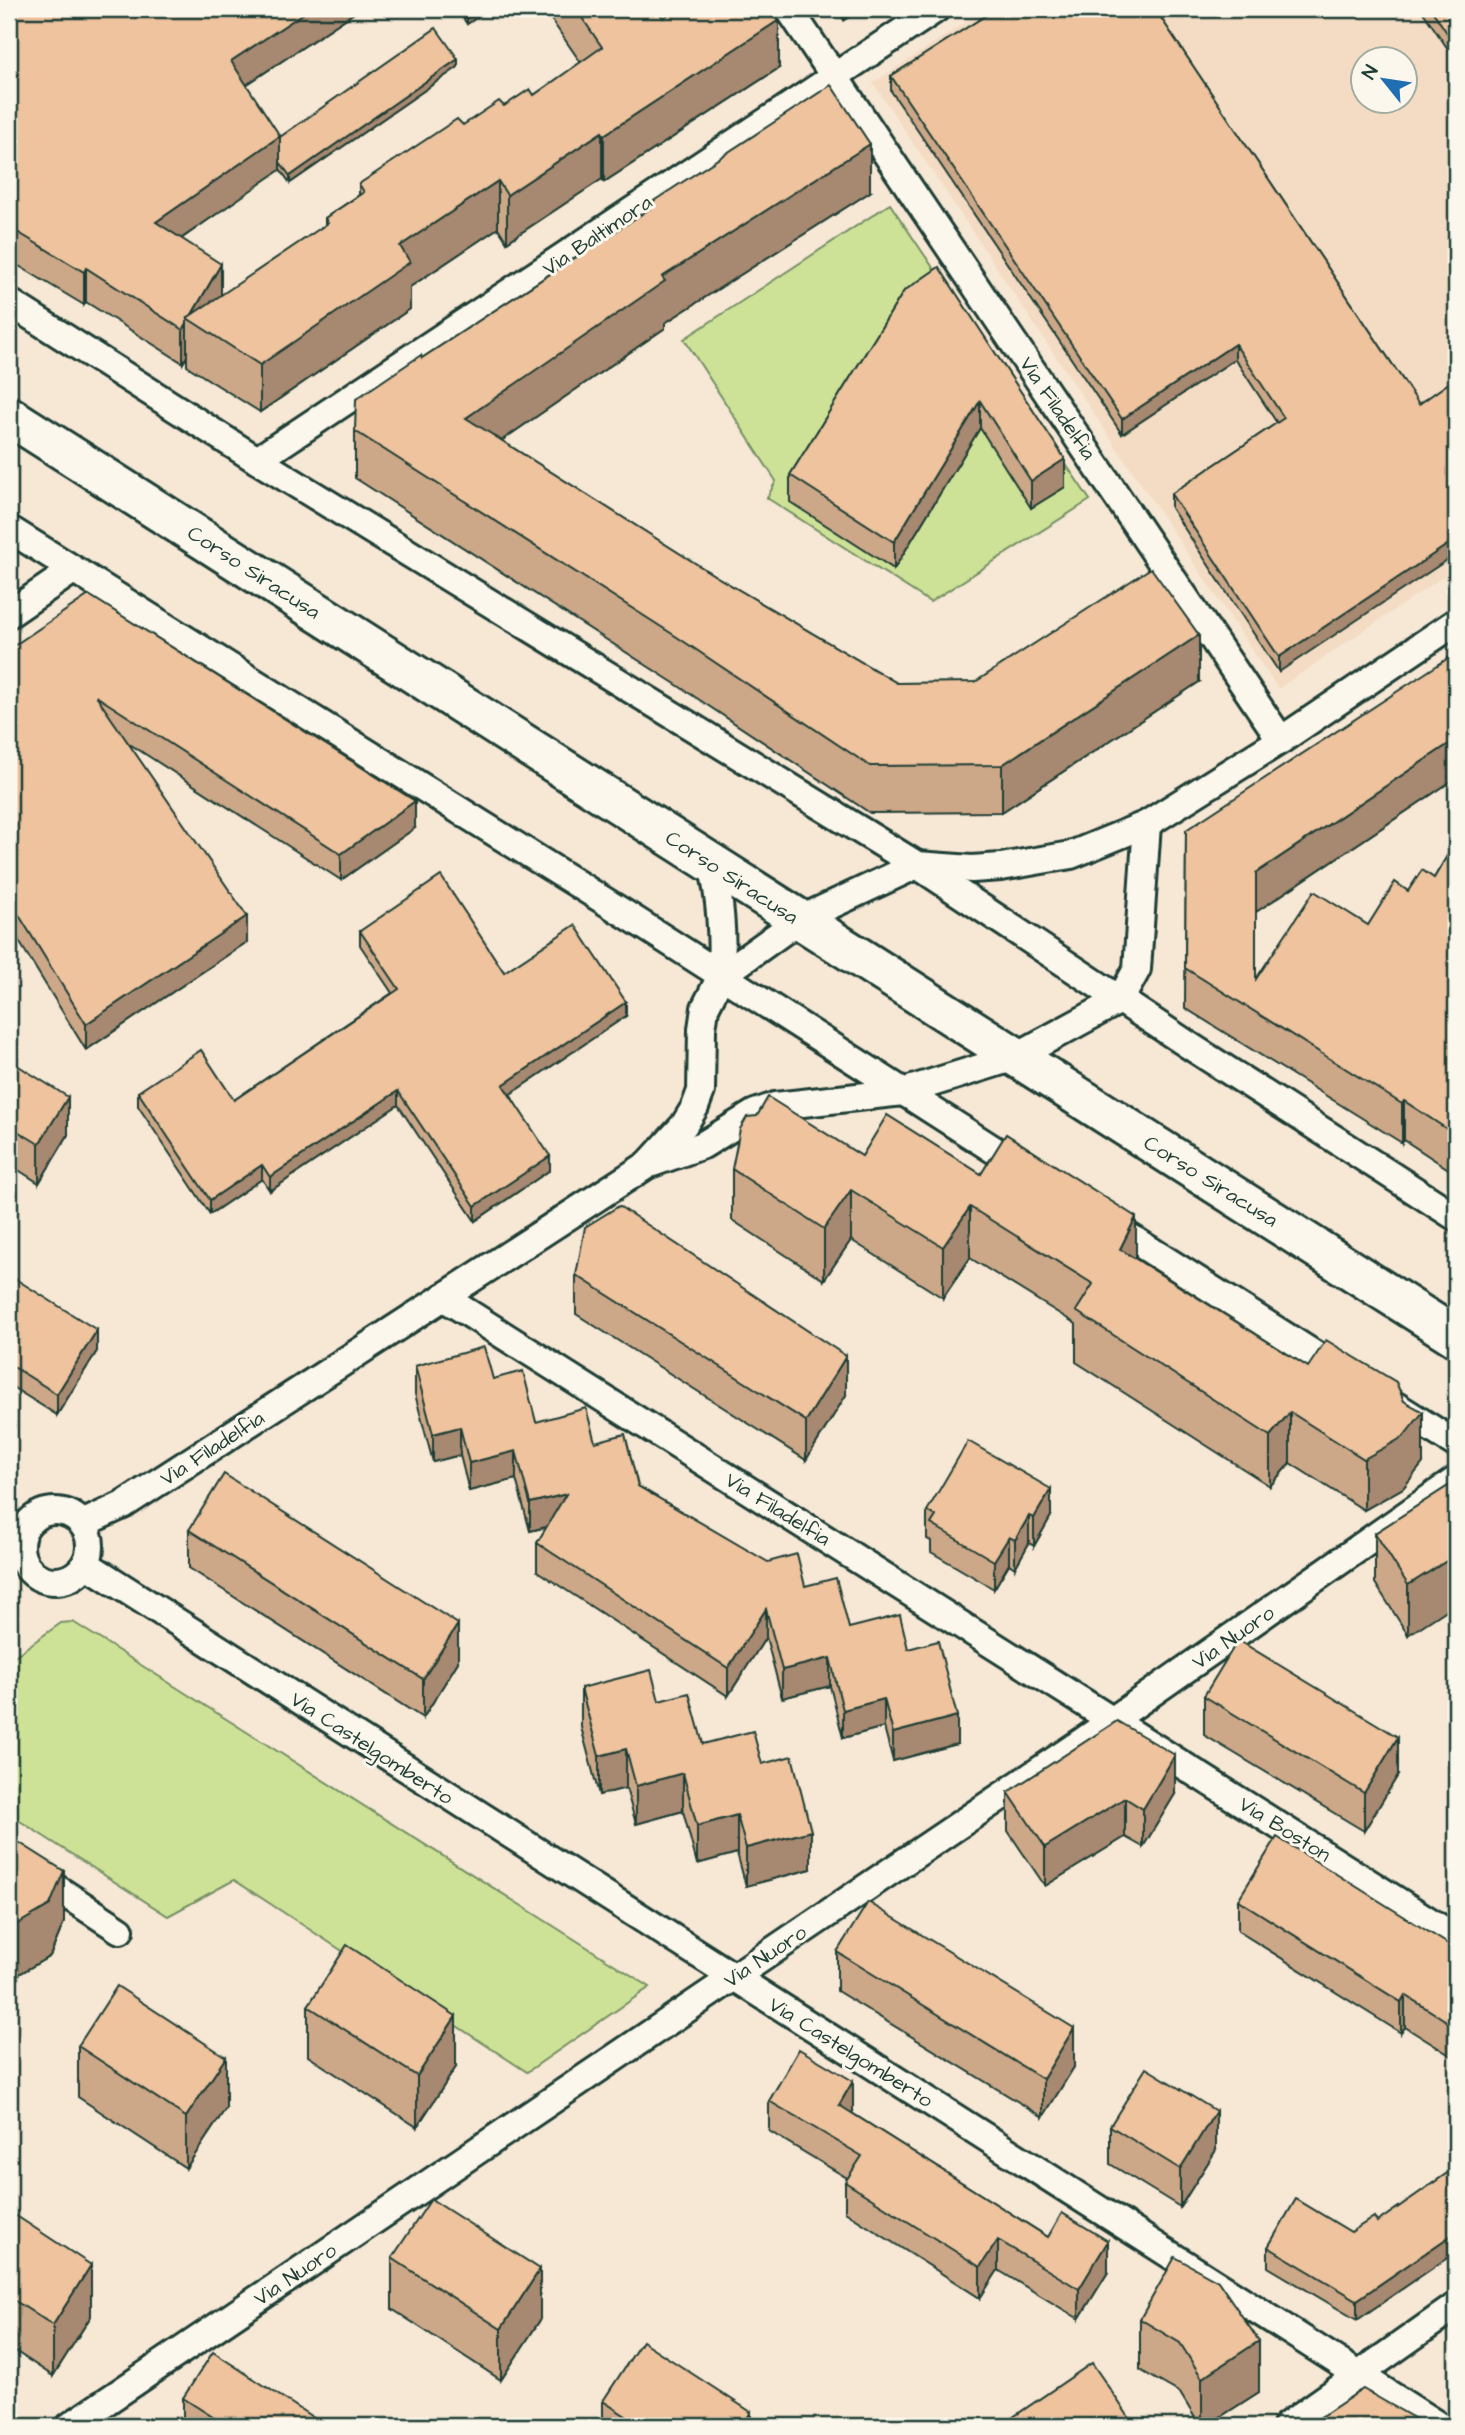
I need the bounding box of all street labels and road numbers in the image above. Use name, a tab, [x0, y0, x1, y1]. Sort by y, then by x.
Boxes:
street label: Via Baltimora	[537, 188, 658, 283]
street label: Via Filadelfia	[1012, 351, 1103, 466]
street label: Corso Siracusa	[182, 519, 326, 626]
street label: Corso Siracusa	[660, 824, 804, 931]
street label: Corso Siracusa	[1138, 1129, 1284, 1234]
street label: Via Filadelfia	[155, 1404, 270, 1493]
street label: Via Filadelfia	[720, 1466, 836, 1553]
street label: Via Nuoro	[1186, 1598, 1280, 1676]
street label: Via Castelgomberto	[284, 1685, 459, 1814]
street label: Via Boston	[1233, 1790, 1336, 1869]
street label: Via Nuoro	[718, 1918, 813, 1995]
street label: Via Castelgomberto	[762, 1990, 939, 2117]
street label: Via Nuoro	[248, 2236, 343, 2313]

